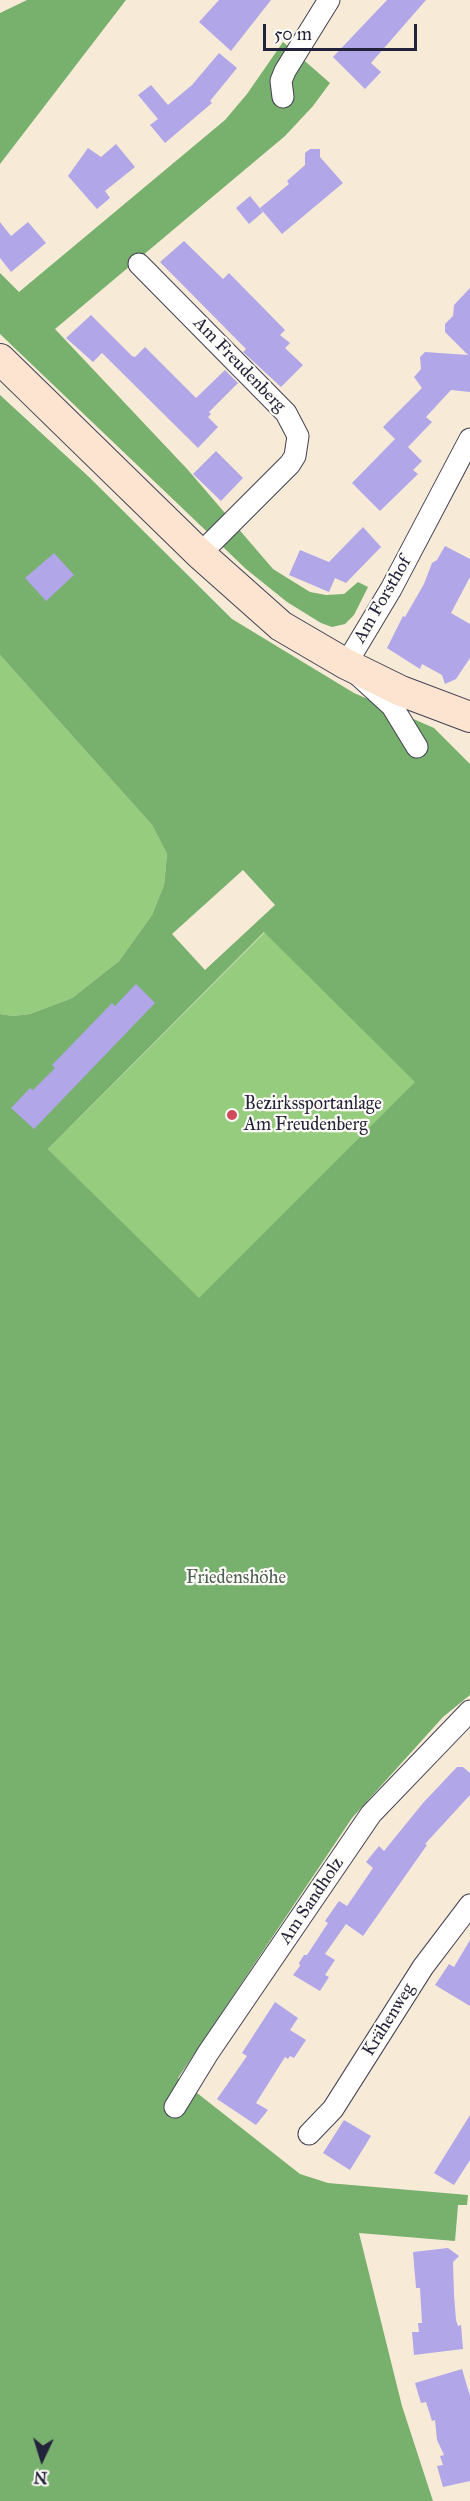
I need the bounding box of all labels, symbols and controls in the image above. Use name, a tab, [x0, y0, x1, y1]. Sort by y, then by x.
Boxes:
scale bar	[266, 12, 420, 50]
text: 50 m	[274, 23, 312, 45]
street label: Am Freudenberg	[188, 313, 290, 417]
street label: Am Forsthof	[350, 553, 416, 647]
place label: Bezirkssportanlage Am Freudenberg	[244, 1094, 382, 1136]
marker: Bezirkssportanlage Am Freudenberg	[225, 1108, 239, 1122]
park label: Friedenshöhe	[186, 1568, 286, 1590]
street label: Am Sandholz	[275, 1853, 349, 1949]
street label: Krähenweg	[358, 1980, 420, 2060]
north arrow	[12, 2429, 72, 2489]
text: N	[33, 2468, 48, 2487]

